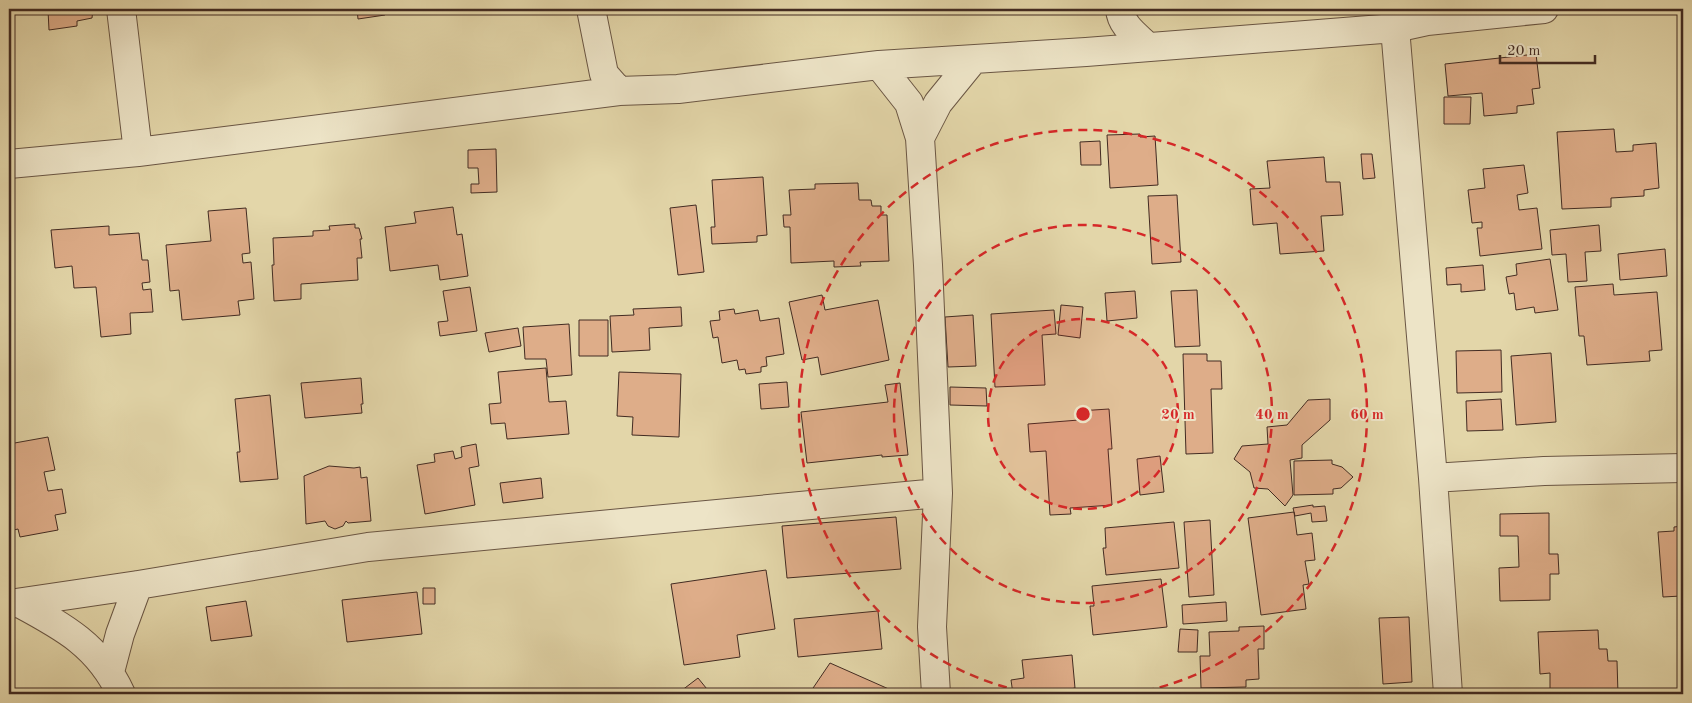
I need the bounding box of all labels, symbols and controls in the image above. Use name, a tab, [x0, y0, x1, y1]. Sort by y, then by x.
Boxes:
scale bar	[1500, 32, 1594, 64]
text: 20 m	[1507, 44, 1541, 59]
centre of rings	[1074, 405, 1092, 423]
text: 20 m	[1161, 408, 1195, 423]
text: 40 m	[1255, 408, 1289, 423]
text: 60 m	[1350, 408, 1384, 423]

